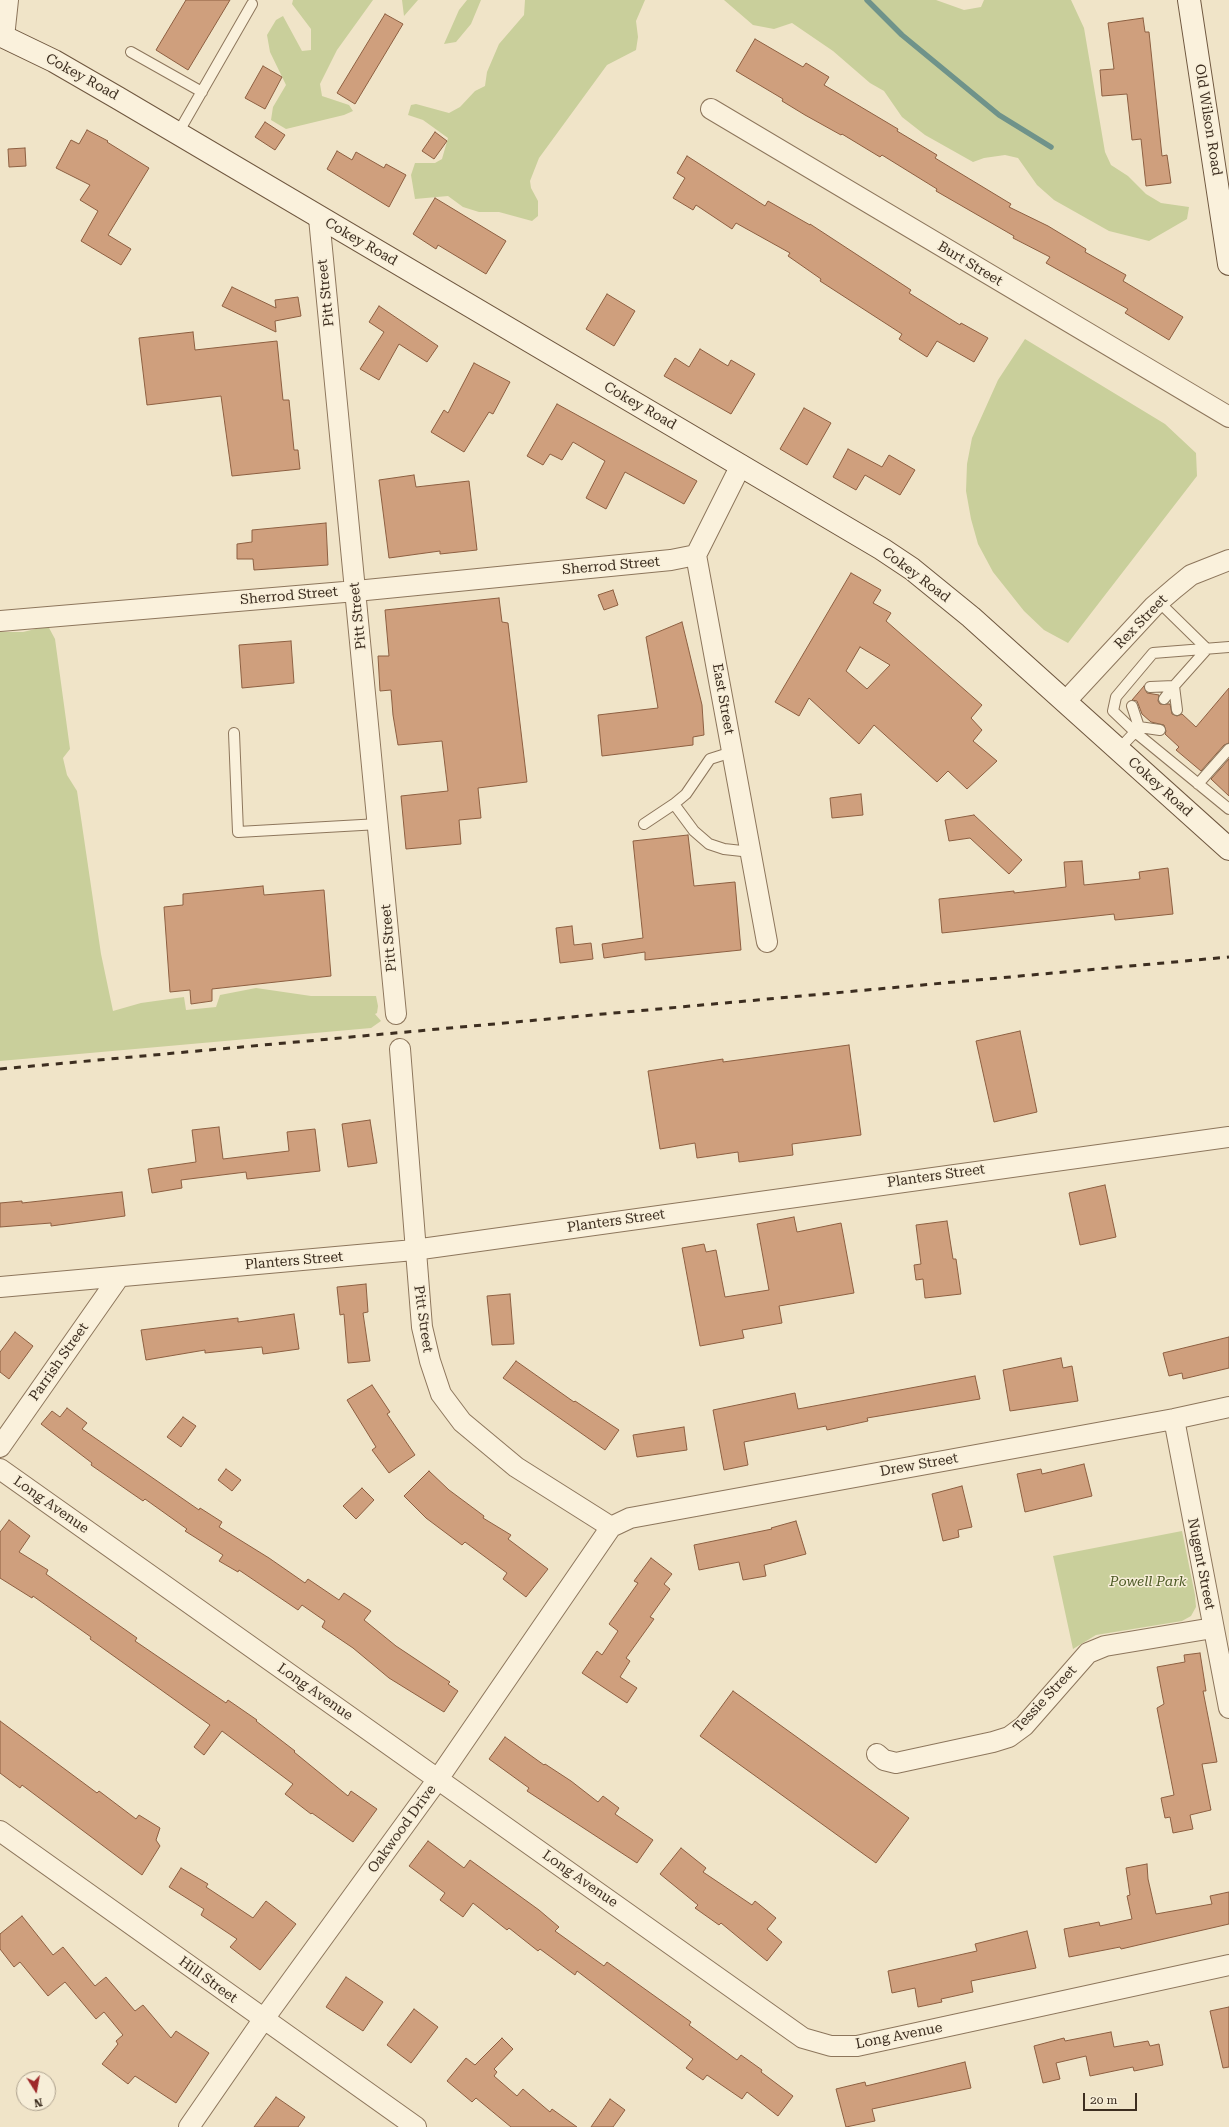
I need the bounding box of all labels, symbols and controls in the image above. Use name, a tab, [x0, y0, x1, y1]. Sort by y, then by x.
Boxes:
street label: Cokey Road	[43, 50, 121, 104]
street label: Old Wilson Road	[1191, 63, 1225, 177]
street label: Cokey Road	[322, 214, 400, 270]
street label: Burt Street	[934, 238, 1006, 290]
street label: Pitt Street	[314, 258, 338, 328]
street label: Cokey Road	[601, 378, 679, 434]
street label: Cokey Road	[879, 544, 953, 606]
street label: Sherrod Street	[561, 553, 661, 579]
street label: Pitt Street	[346, 581, 370, 651]
street label: Sherrod Street	[239, 583, 339, 609]
street label: Rex Street	[1111, 591, 1171, 653]
street label: East Street	[708, 662, 738, 736]
street label: Cokey Road	[1124, 754, 1196, 820]
street label: Pitt Street	[378, 904, 400, 972]
street label: Planters Street	[886, 1161, 986, 1191]
street label: Planters Street	[566, 1206, 666, 1236]
street label: Planters Street	[244, 1248, 344, 1274]
street label: Pitt Street	[410, 1284, 436, 1354]
street label: Parrish Street	[26, 1320, 92, 1404]
street label: Drew Street	[879, 1450, 959, 1480]
street label: Long Avenue	[10, 1473, 92, 1537]
street label: Nugent Street	[1184, 1517, 1218, 1611]
park label: Powell Park	[1110, 1574, 1186, 1590]
street label: Long Avenue	[274, 1660, 356, 1724]
street label: Tessie Street	[1010, 1662, 1080, 1736]
street label: Oakwood Drive	[364, 1782, 440, 1876]
street label: Long Avenue	[539, 1847, 621, 1911]
street label: Hill Street	[175, 1953, 241, 2007]
street label: Long Avenue	[854, 2019, 944, 2053]
north arrow	[16, 2071, 56, 2111]
scale bar	[1085, 2085, 1139, 2111]
text: 20 m	[1090, 2093, 1117, 2107]
text: N	[33, 2095, 44, 2109]

